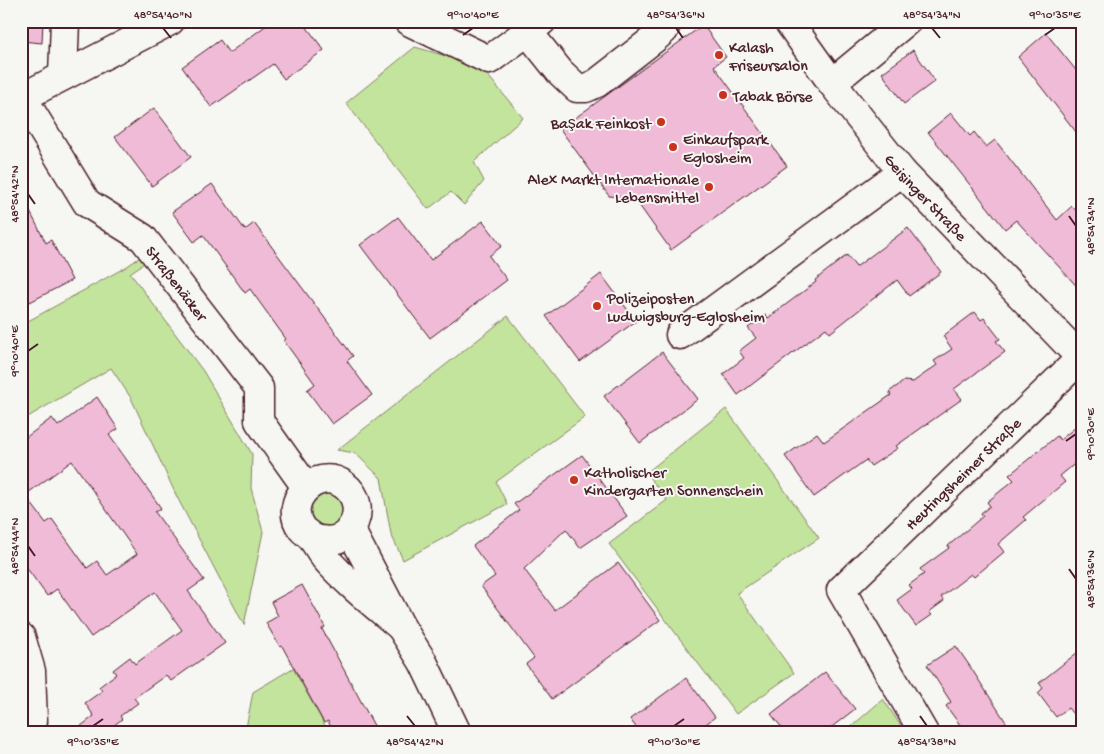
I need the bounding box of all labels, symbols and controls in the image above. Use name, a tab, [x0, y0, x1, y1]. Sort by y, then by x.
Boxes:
text: 48°54'40"N	[134, 9, 192, 23]
text: 9°10'40"E	[446, 9, 499, 23]
text: 48°54'36"N	[647, 9, 705, 23]
text: 48°54'34"N	[903, 9, 961, 23]
text: 9°10'35"E	[1028, 9, 1081, 23]
place label: Kalash Friseursalon	[728, 40, 808, 77]
marker: Kalash Friseursalon	[713, 49, 725, 61]
marker: Tabak Börse	[717, 89, 729, 101]
place label: Tabak Börse	[732, 89, 813, 108]
place label: Başak Feinkost	[550, 116, 652, 135]
marker: Başak Feinkost	[655, 116, 667, 128]
place label: Einkaufspark Eglosheim	[683, 132, 770, 169]
marker: Einkaufspark Eglosheim	[667, 141, 679, 153]
street label: Geisinger Straße	[879, 152, 970, 247]
text: 48°54'42"N	[9, 165, 23, 223]
place label: Alex Markt Internationale Lebensmittel	[528, 172, 700, 209]
marker: Alex Markt Internationale Lebensmittel	[703, 181, 715, 193]
text: 48°54'34"N	[1085, 197, 1099, 255]
street label: Straßenäcker	[140, 244, 210, 327]
place label: Polizeiposten Ludwigsburg-Eglosheim	[606, 291, 765, 328]
marker: Polizeiposten Ludwigsburg-Eglosheim	[591, 300, 603, 312]
text: 9°10'40"E	[9, 325, 23, 378]
text: 9°10'30"E	[1085, 408, 1099, 461]
street label: Heutingsheimer Straße	[903, 415, 1027, 535]
place label: Katholischer Kindergarten Sonnenschein	[584, 465, 763, 502]
marker: Katholischer Kindergarten Sonnenschein	[568, 474, 580, 486]
text: 48°54'44"N	[9, 517, 23, 574]
text: 48°54'36"N	[1085, 550, 1099, 608]
text: 9°10'35"E	[66, 736, 119, 750]
text: 48°54'42"N	[386, 736, 444, 750]
text: 9°10'30"E	[647, 736, 700, 750]
text: 48°54'38"N	[898, 736, 956, 750]

